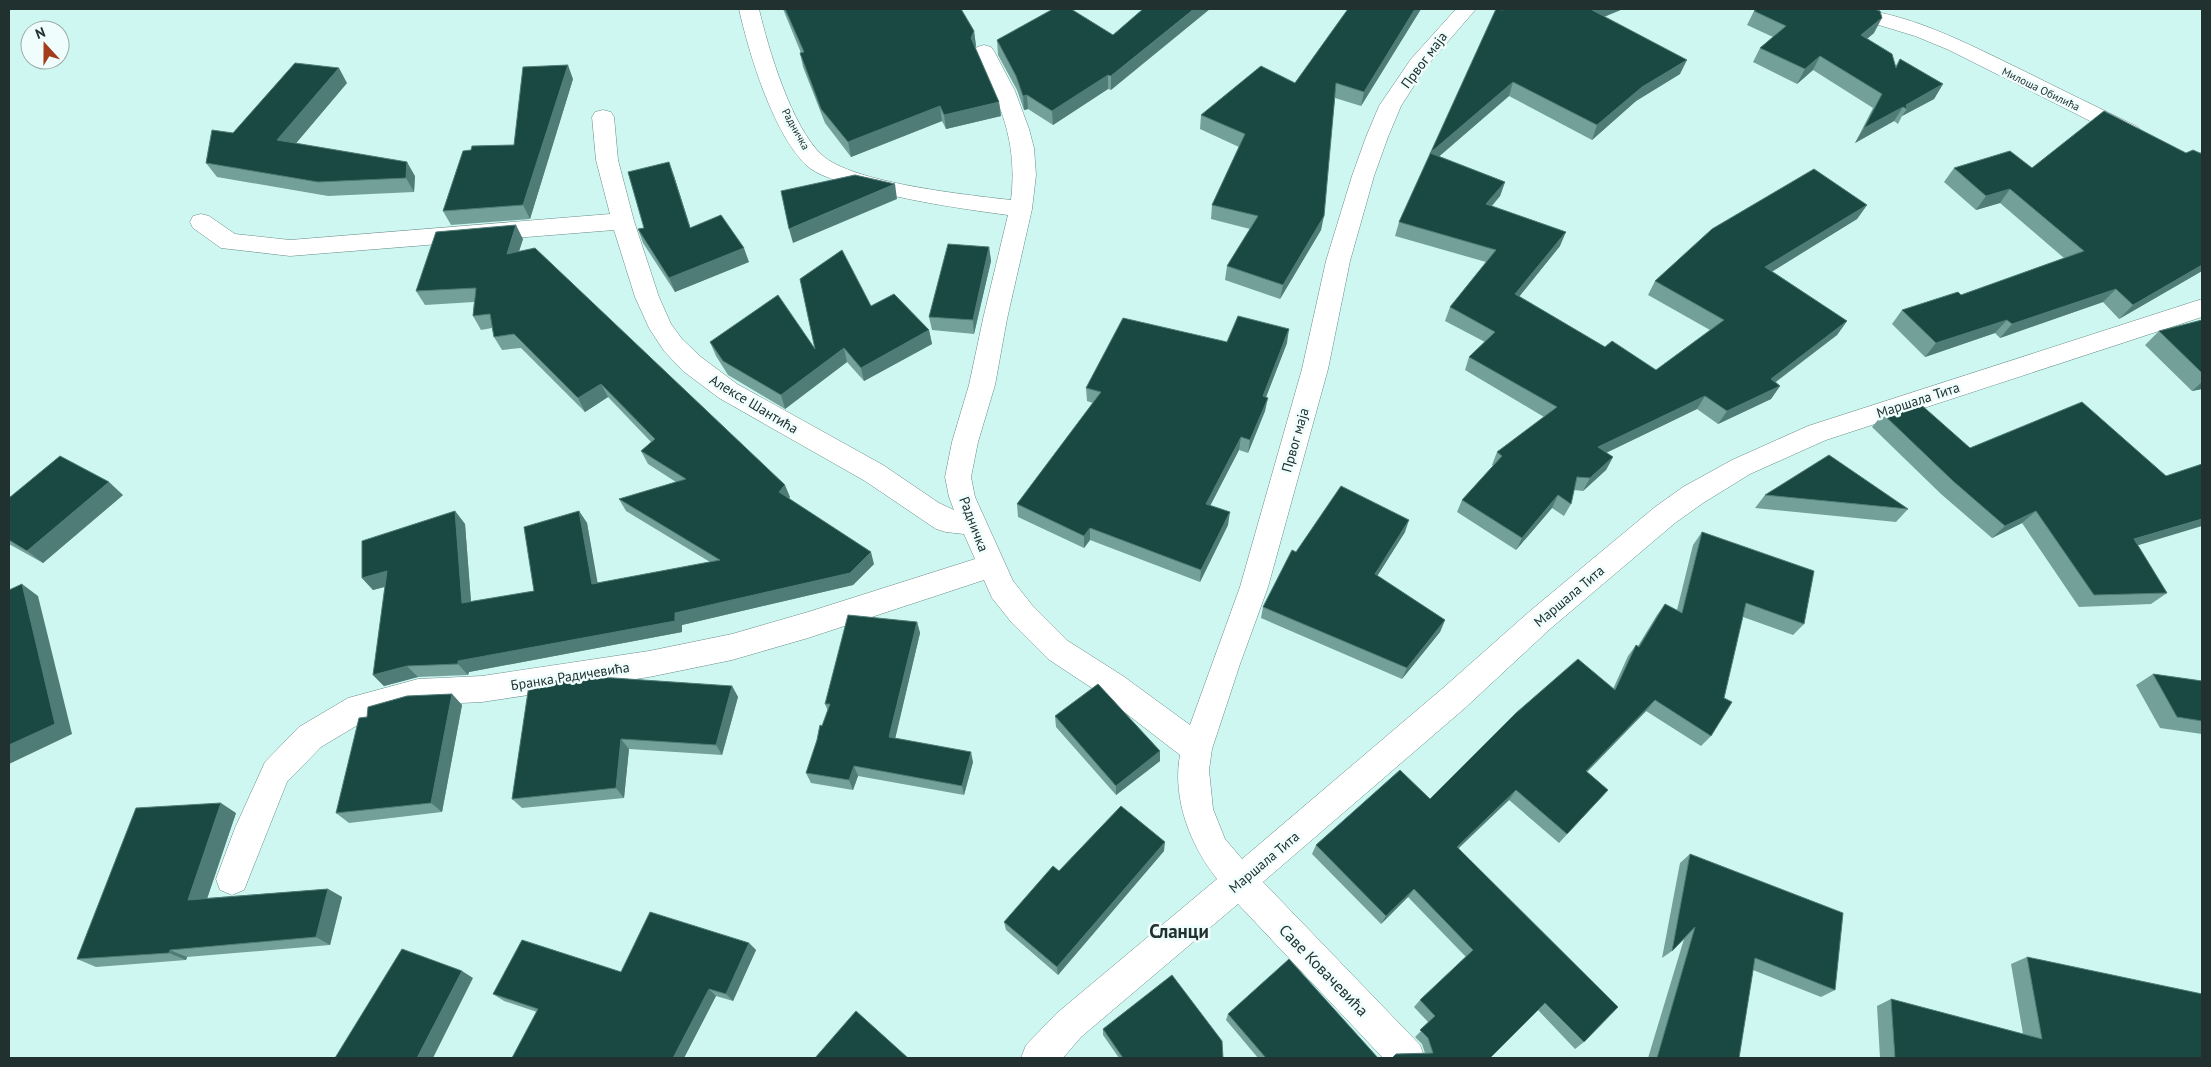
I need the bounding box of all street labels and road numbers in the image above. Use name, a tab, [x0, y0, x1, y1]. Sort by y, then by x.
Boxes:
street label: Првог маја	[1397, 28, 1451, 92]
street label: Милоша Обилића	[2000, 64, 2082, 114]
street label: Радничка	[779, 106, 813, 152]
street label: Алексе Шантића	[706, 370, 802, 438]
street label: Маршала Тита	[1874, 378, 1962, 422]
street label: Првог маја	[1277, 406, 1313, 474]
street label: Радничка	[955, 494, 993, 554]
street label: Маршала Тита	[1530, 561, 1608, 631]
street label: Бранка Радичевића	[509, 658, 631, 694]
street label: Маршала Тита	[1225, 827, 1303, 897]
street label: Саве Ковачевића	[1275, 920, 1373, 1020]

